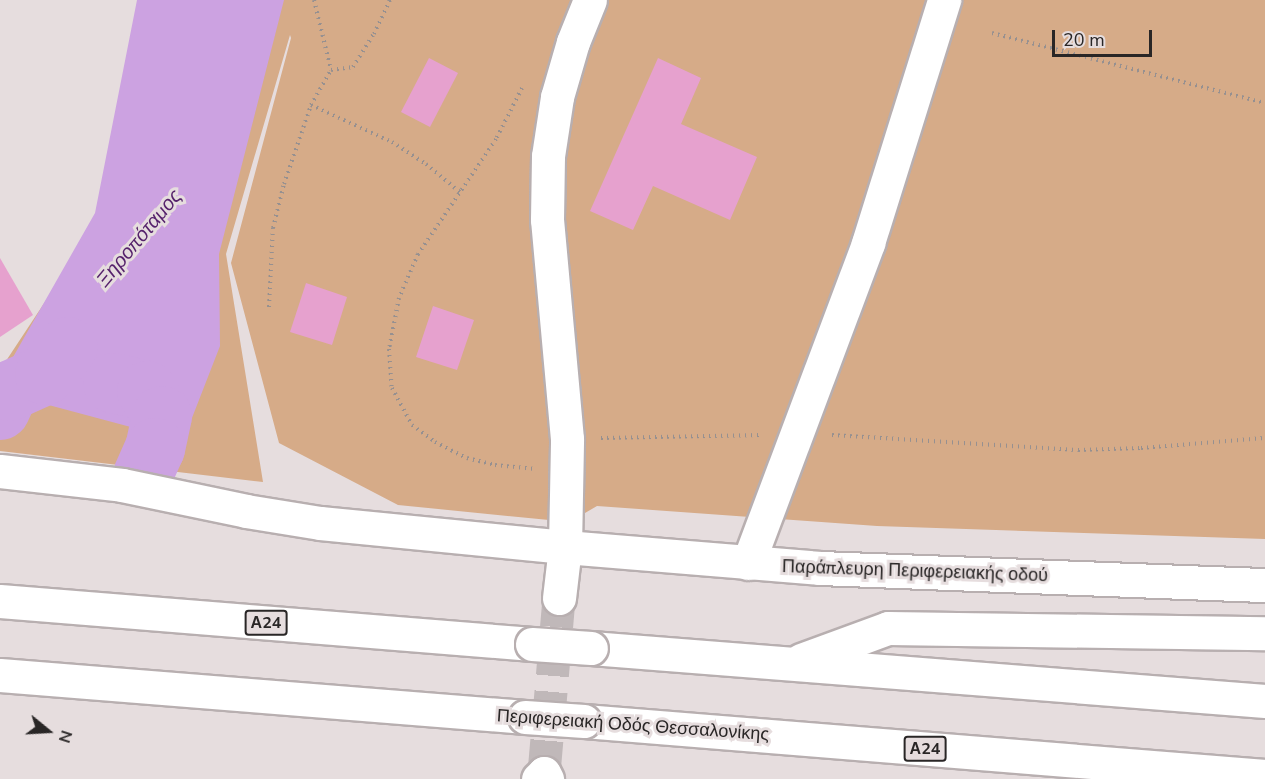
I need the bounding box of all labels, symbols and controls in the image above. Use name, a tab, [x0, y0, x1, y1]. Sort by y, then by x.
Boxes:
scale bar	[1055, 18, 1156, 56]
text: 20 m	[1063, 28, 1105, 52]
water label: Ξηροπόταμος	[91, 184, 187, 292]
street label: Παράπλευρη Περιφερειακής οδού	[782, 556, 1048, 586]
road number: Α24	[244, 610, 288, 636]
north arrow	[18, 701, 78, 761]
street label: Περιφερειακή Οδός Θεσσαλονίκης	[496, 705, 770, 745]
text: N	[53, 727, 77, 746]
road number: Α24	[902, 736, 948, 762]

